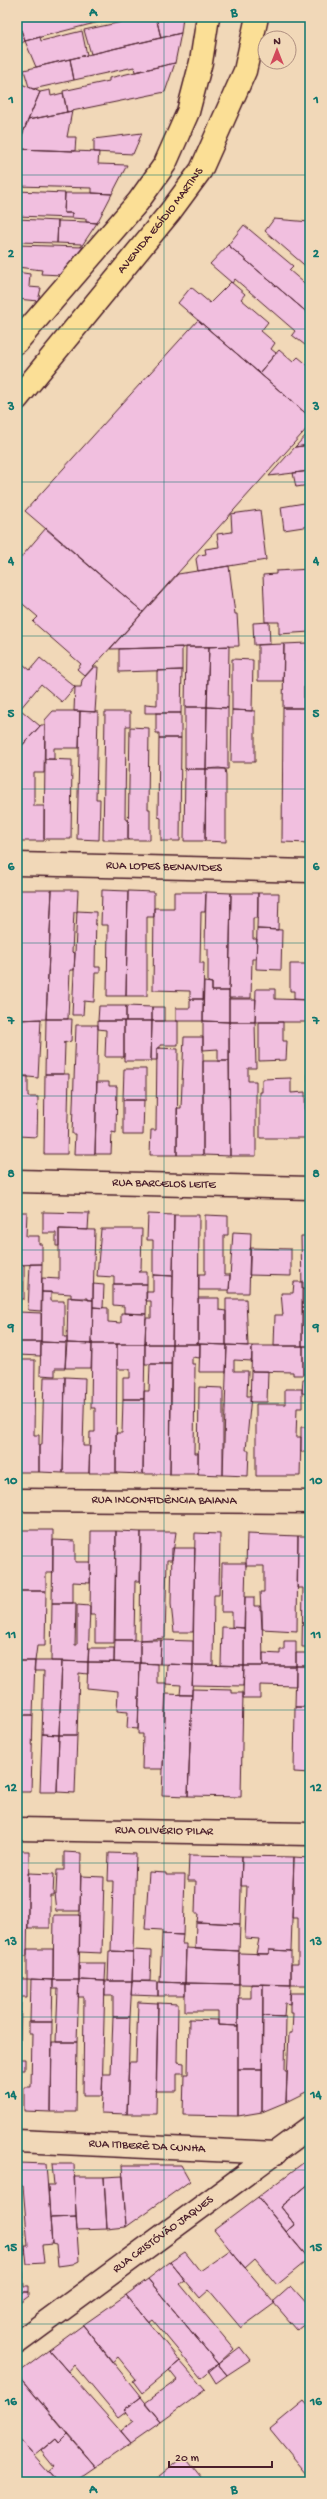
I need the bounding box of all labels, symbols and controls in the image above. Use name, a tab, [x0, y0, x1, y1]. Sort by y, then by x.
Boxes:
text: A	[88, 6, 98, 21]
text: B	[230, 6, 239, 21]
north arrow	[257, 30, 297, 70]
text: N	[273, 36, 281, 48]
text: 1	[7, 93, 14, 108]
text: 1	[312, 93, 319, 108]
street label: AVENIDA EGÍDIO MARTINS	[115, 165, 207, 277]
text: 2	[8, 247, 15, 262]
text: 2	[313, 247, 320, 262]
text: 3	[7, 400, 15, 415]
text: 3	[312, 400, 320, 415]
text: 4	[7, 554, 15, 569]
text: 4	[312, 554, 320, 569]
text: 5	[8, 707, 15, 722]
text: 5	[313, 707, 320, 722]
street label: RUA LOPES BENAVIDES	[106, 859, 223, 876]
text: 6	[8, 860, 15, 875]
text: 6	[313, 860, 320, 875]
text: 7	[7, 1014, 16, 1029]
text: 7	[312, 1014, 321, 1029]
text: 8	[7, 1167, 15, 1182]
text: 8	[312, 1167, 320, 1182]
street label: RUA BARCELOS LEITE	[112, 1176, 216, 1193]
text: 9	[7, 1321, 15, 1336]
text: 9	[312, 1321, 320, 1336]
text: 10	[4, 1474, 18, 1489]
text: 10	[309, 1474, 323, 1489]
street label: RUA INCONFIDÊNCIA BAIANA	[91, 1494, 238, 1509]
text: 11	[5, 1628, 16, 1643]
text: 11	[310, 1628, 321, 1643]
text: 12	[4, 1781, 17, 1796]
text: 12	[309, 1781, 322, 1796]
street label: RUA OLIVÉRIO PILAR	[115, 1824, 214, 1839]
text: 13	[4, 1935, 17, 1950]
text: 13	[309, 1935, 322, 1950]
text: 14	[4, 2088, 18, 2103]
text: 14	[309, 2088, 323, 2103]
street label: RUA ITIBERÊ DA CUNHA	[88, 2137, 206, 2157]
street label: RUA CRISTÓVÃO JAQUES	[110, 2193, 217, 2277]
text: 15	[4, 2241, 17, 2256]
text: 15	[309, 2241, 322, 2256]
text: 16	[4, 2395, 17, 2410]
text: 16	[309, 2395, 322, 2410]
scale bar	[169, 2443, 272, 2469]
text: 20 m	[175, 2452, 200, 2466]
text: A	[88, 2483, 98, 2498]
text: B	[230, 2483, 239, 2498]

